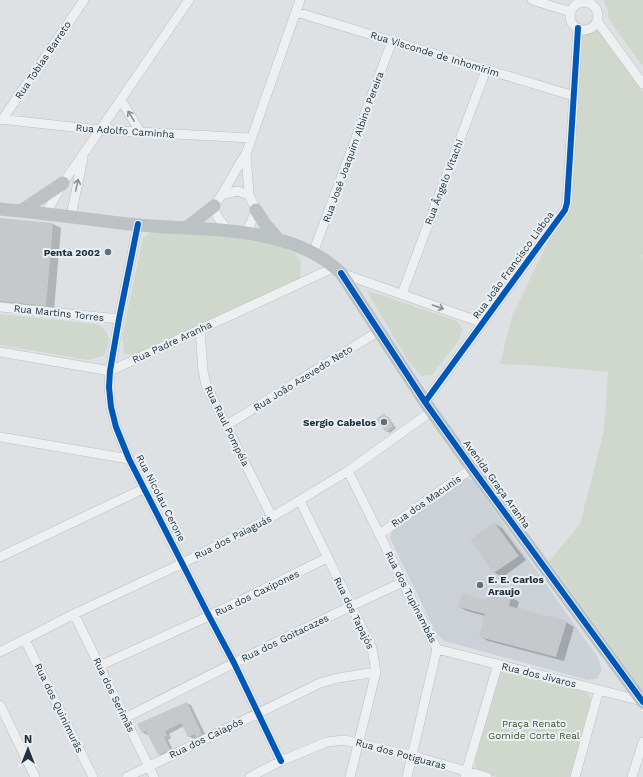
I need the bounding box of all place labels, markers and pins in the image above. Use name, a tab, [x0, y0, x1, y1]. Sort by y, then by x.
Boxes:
place label: Penta 2002	[44, 247, 100, 258]
marker: Penta 2002	[103, 247, 113, 257]
place label: Sergio Cabelos	[303, 417, 377, 428]
marker: Sergio Cabelos	[379, 417, 389, 427]
place label: E. E. Carlos Araujo	[488, 574, 545, 597]
marker: E. E. Carlos Araujo	[475, 580, 485, 590]

